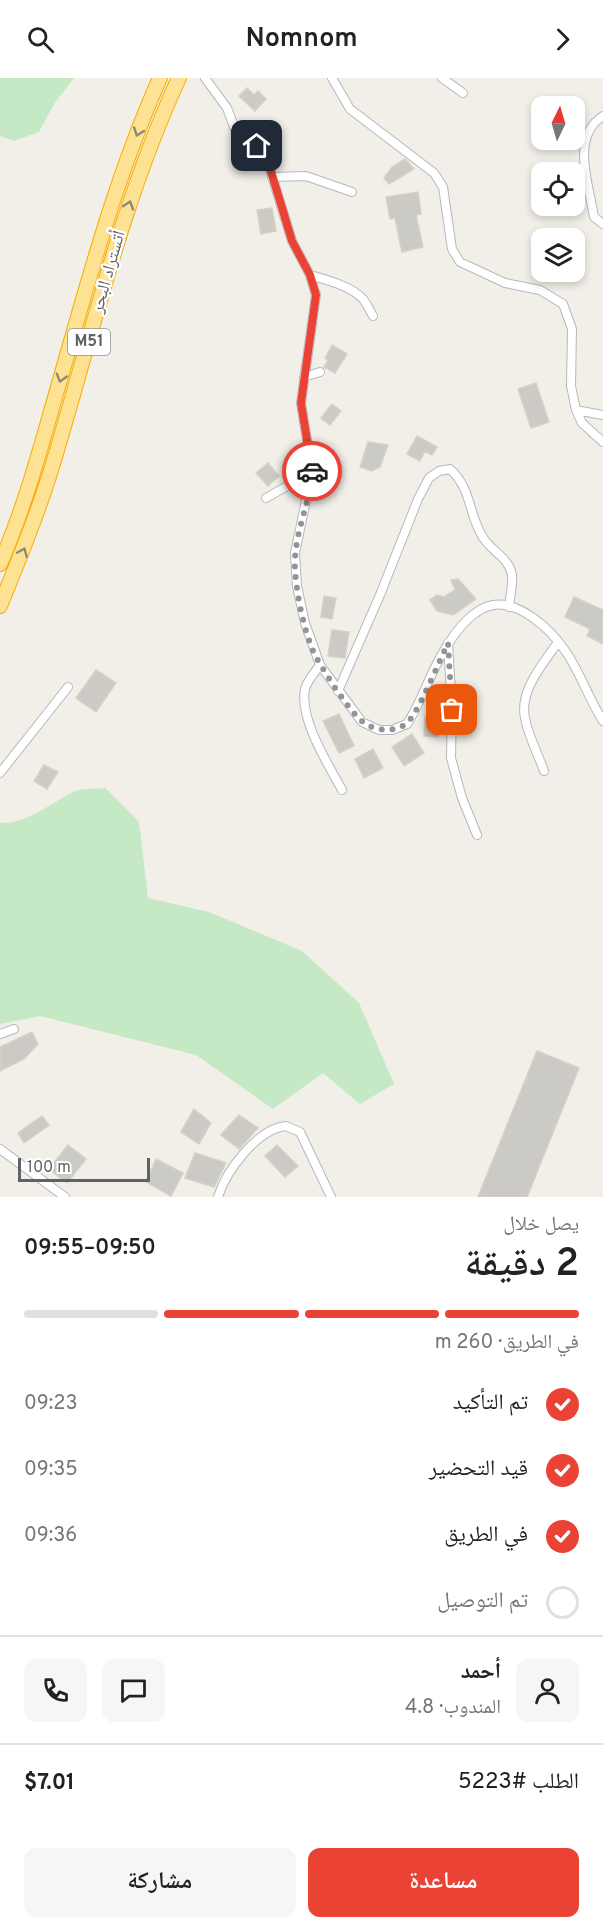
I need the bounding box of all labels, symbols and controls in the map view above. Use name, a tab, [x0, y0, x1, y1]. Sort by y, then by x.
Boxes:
text: Nomnom	[245, 22, 358, 56]
icon: search	[24, 23, 57, 56]
icon: forward	[546, 23, 579, 56]
north arrow	[531, 96, 585, 150]
map controls	[531, 96, 585, 282]
pin	[231, 120, 282, 171]
one-way arrow	[132, 126, 145, 137]
icon: home	[240, 129, 273, 162]
button: locate	[531, 162, 585, 216]
one-way arrow	[122, 200, 135, 211]
street label: أتستراد البحر	[85, 228, 132, 317]
button: layers	[531, 228, 585, 282]
road number: M51	[68, 329, 110, 355]
one-way arrow	[56, 372, 68, 383]
courier	[282, 441, 342, 501]
icon: car	[296, 455, 329, 488]
one-way arrow	[15, 547, 27, 558]
pin	[426, 684, 477, 735]
icon: bag	[435, 693, 468, 726]
scale bar	[18, 1155, 150, 1182]
text: 100 m	[27, 1158, 71, 1178]
text: يصل خلال	[503, 1212, 579, 1238]
text: 09:50–09:55	[24, 1235, 156, 1262]
text: 2 دقيقة	[465, 1241, 579, 1290]
text: في الطريق · 260 m	[435, 1330, 579, 1356]
icon: check	[546, 1388, 579, 1421]
text: تم التأكيد	[453, 1390, 528, 1417]
text: 09:23	[24, 1391, 78, 1417]
icon: check	[546, 1454, 579, 1487]
text: قيد التحضير	[429, 1456, 528, 1483]
text: 09:35	[24, 1457, 78, 1483]
icon: check	[546, 1520, 579, 1553]
text: في الطريق	[444, 1522, 528, 1549]
text: 09:36	[24, 1523, 77, 1549]
text: تم التوصيل	[437, 1588, 528, 1615]
button: phone	[24, 1659, 87, 1722]
button: chat	[102, 1659, 165, 1722]
text: أحمد	[461, 1659, 501, 1686]
button: person	[516, 1659, 579, 1722]
text: المندوب · 4.8	[405, 1695, 501, 1721]
text: الطلب #5223	[458, 1769, 579, 1796]
text: $7.01	[24, 1770, 75, 1797]
button: مشاركة	[24, 1848, 296, 1917]
button: مساعدة	[308, 1848, 579, 1917]

